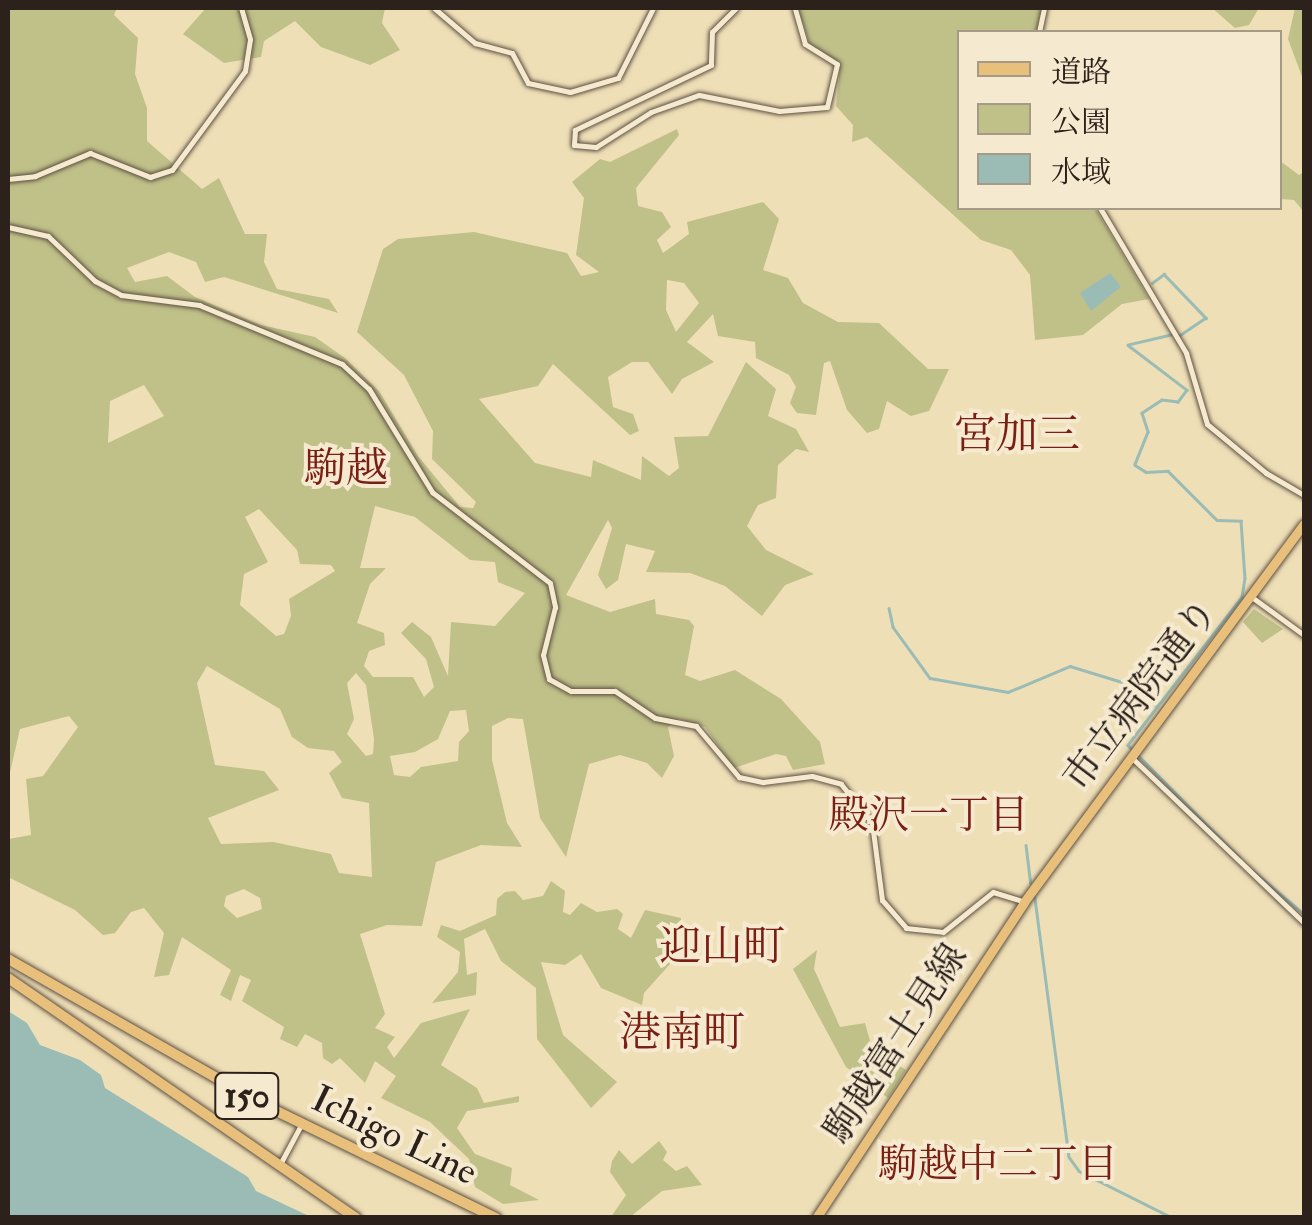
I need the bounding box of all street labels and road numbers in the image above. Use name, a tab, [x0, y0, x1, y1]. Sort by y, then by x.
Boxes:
street label: 市立病院通り	[1054, 590, 1228, 800]
street label: 駒越富士見線	[815, 936, 977, 1152]
road number: 150	[212, 1066, 282, 1126]
street label: Ichigo Line	[304, 1076, 484, 1196]

